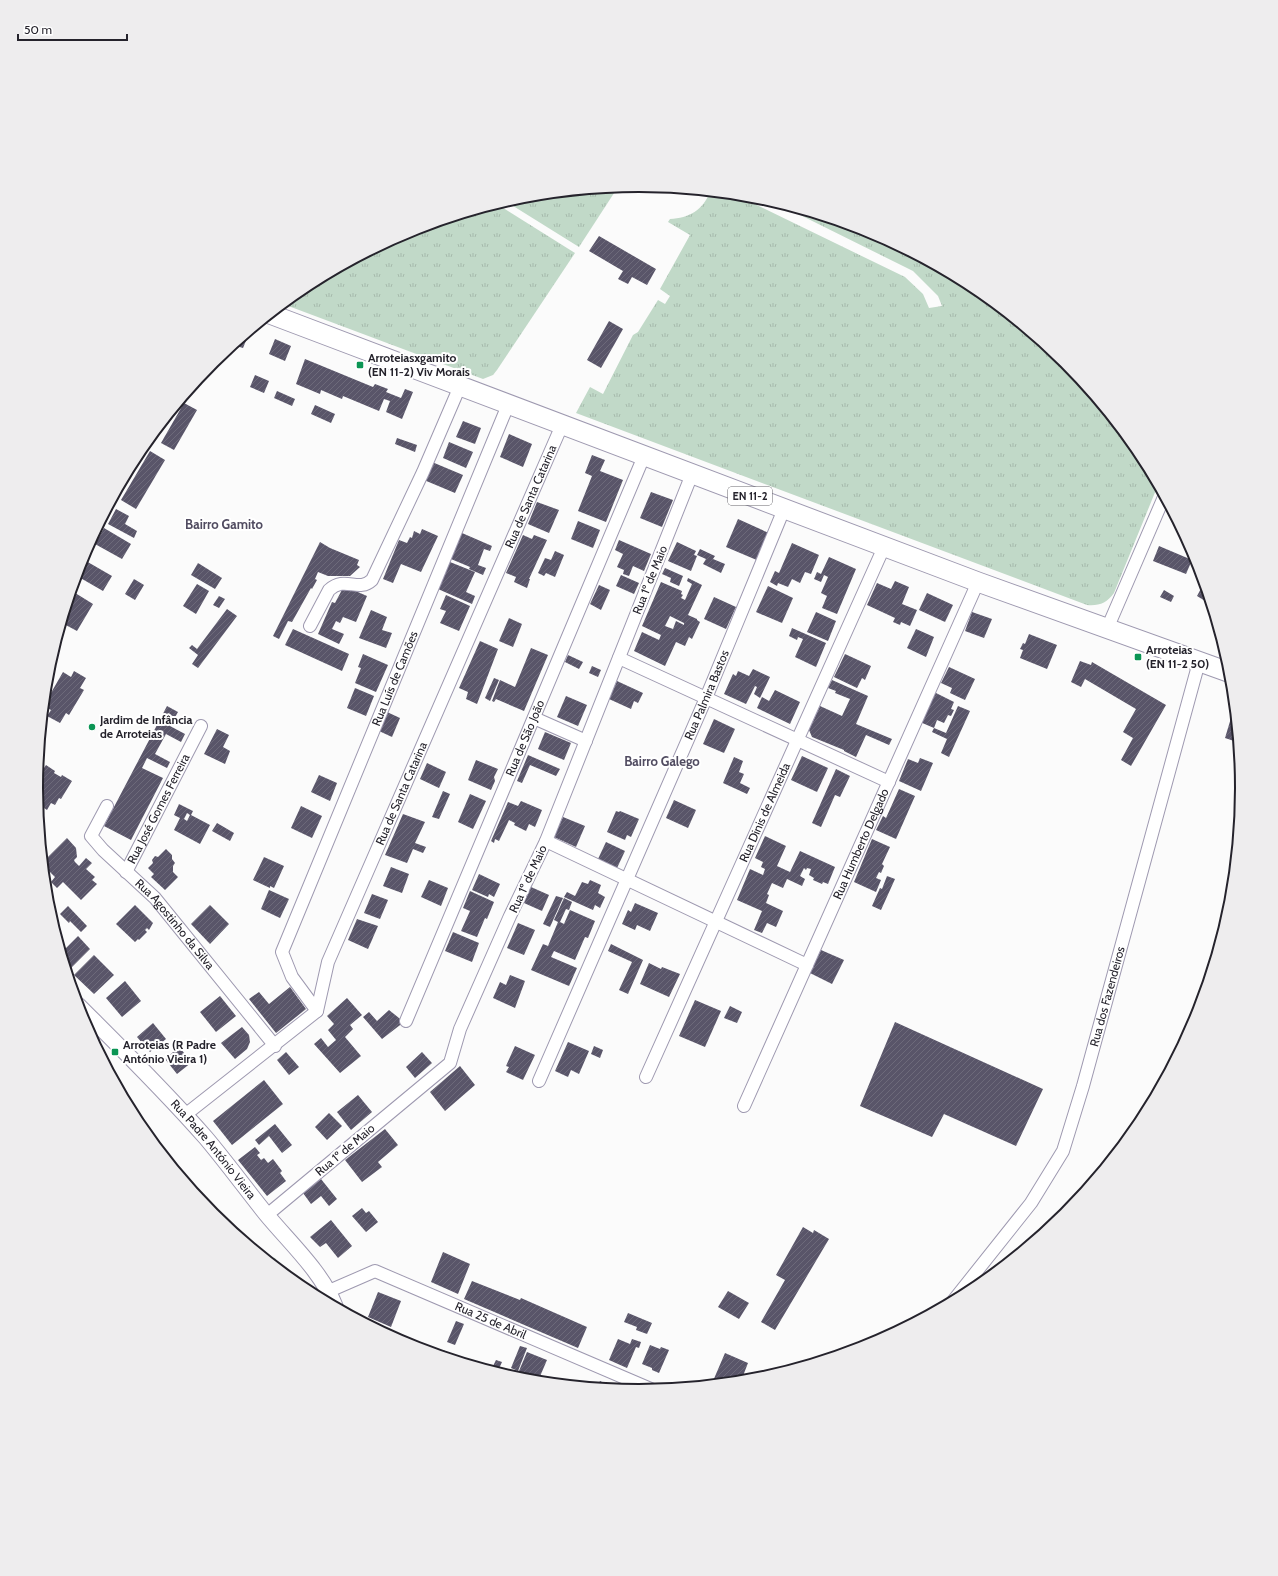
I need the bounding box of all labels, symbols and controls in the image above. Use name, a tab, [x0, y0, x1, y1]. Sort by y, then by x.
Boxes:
scale bar	[18, 16, 127, 42]
text: 50 m	[24, 22, 52, 37]
place label: Arroteiasxgamito (EN 11-2) Viv Morais	[368, 350, 470, 379]
marker: Arroteiasxgamito (EN 11-2) Viv Morais	[355, 360, 365, 370]
street label: Rua de Santa Catarina	[501, 442, 560, 550]
road number: EN 11-2	[728, 487, 772, 505]
district label: Bairro Gamito	[185, 516, 264, 532]
street label: Rua 1º de Maio	[629, 543, 670, 616]
street label: Rua Luís de Camões	[368, 629, 421, 728]
place label: Arroteias (EN 11-2 50)	[1146, 642, 1209, 671]
street label: Rua Palmira Bastos	[681, 648, 732, 742]
marker: Arroteias (EN 11-2 50)	[1133, 652, 1143, 662]
street label: Rua de São João	[502, 697, 548, 778]
place label: Jardim de Infância de Arroteias	[99, 712, 192, 741]
marker: Jardim de Infância de Arroteias	[87, 722, 97, 732]
street label: Rua de Santa Catarina	[372, 739, 430, 847]
street label: Rua José Gomes Ferreira	[124, 751, 193, 866]
district label: Bairro Galego	[624, 753, 700, 769]
street label: Rua Dinis de Almeida	[736, 760, 793, 864]
street label: Rua Humberto Delgado	[829, 786, 892, 901]
street label: Rua 1º de Maio	[505, 842, 550, 915]
street label: Rua Agostinho da Silva	[132, 875, 218, 973]
street label: Rua dos Fazendeiros	[1086, 945, 1128, 1048]
place label: Arroteias (R Padre António Vieira 1)	[123, 1037, 216, 1066]
marker: Arroteias (R Padre António Vieira 1)	[110, 1047, 120, 1057]
street label: Rua Padre António Vieira	[168, 1096, 260, 1202]
street label: Rua 1º de Maio	[312, 1120, 378, 1179]
street label: Rua 25 de Abril	[453, 1298, 529, 1342]

